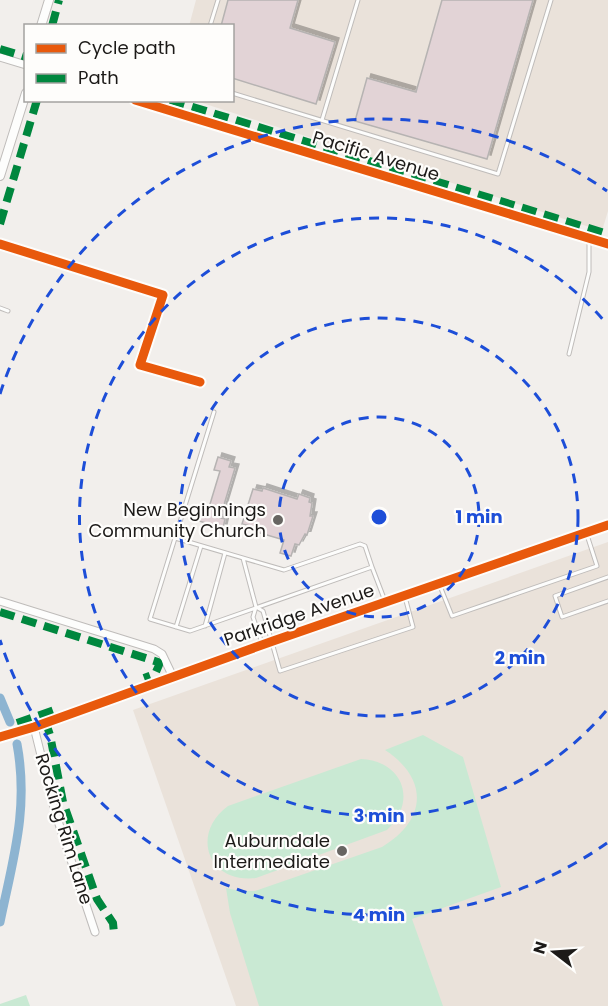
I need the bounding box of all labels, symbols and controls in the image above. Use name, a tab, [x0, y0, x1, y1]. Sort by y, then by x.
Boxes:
legend	[24, 24, 234, 102]
text: Cycle path	[78, 35, 176, 60]
text: Path	[78, 65, 119, 90]
street label: Pacific Avenue	[310, 124, 443, 187]
place label: New Beginnings Community Church	[88, 497, 266, 543]
text: 1 min	[455, 504, 503, 529]
centre of rings	[369, 507, 389, 527]
marker: New Beginnings Community Church	[271, 513, 285, 527]
street label: Parkridge Avenue	[220, 577, 377, 652]
text: 2 min	[495, 645, 545, 670]
street label: Rocking Rim Lane	[30, 750, 99, 908]
text: 3 min	[353, 803, 405, 828]
place label: Auburndale Intermediate	[213, 828, 330, 874]
marker: Auburndale Intermediate	[335, 844, 349, 858]
text: 4 min	[353, 902, 405, 927]
north arrow	[524, 922, 584, 982]
text: N	[527, 939, 553, 957]

